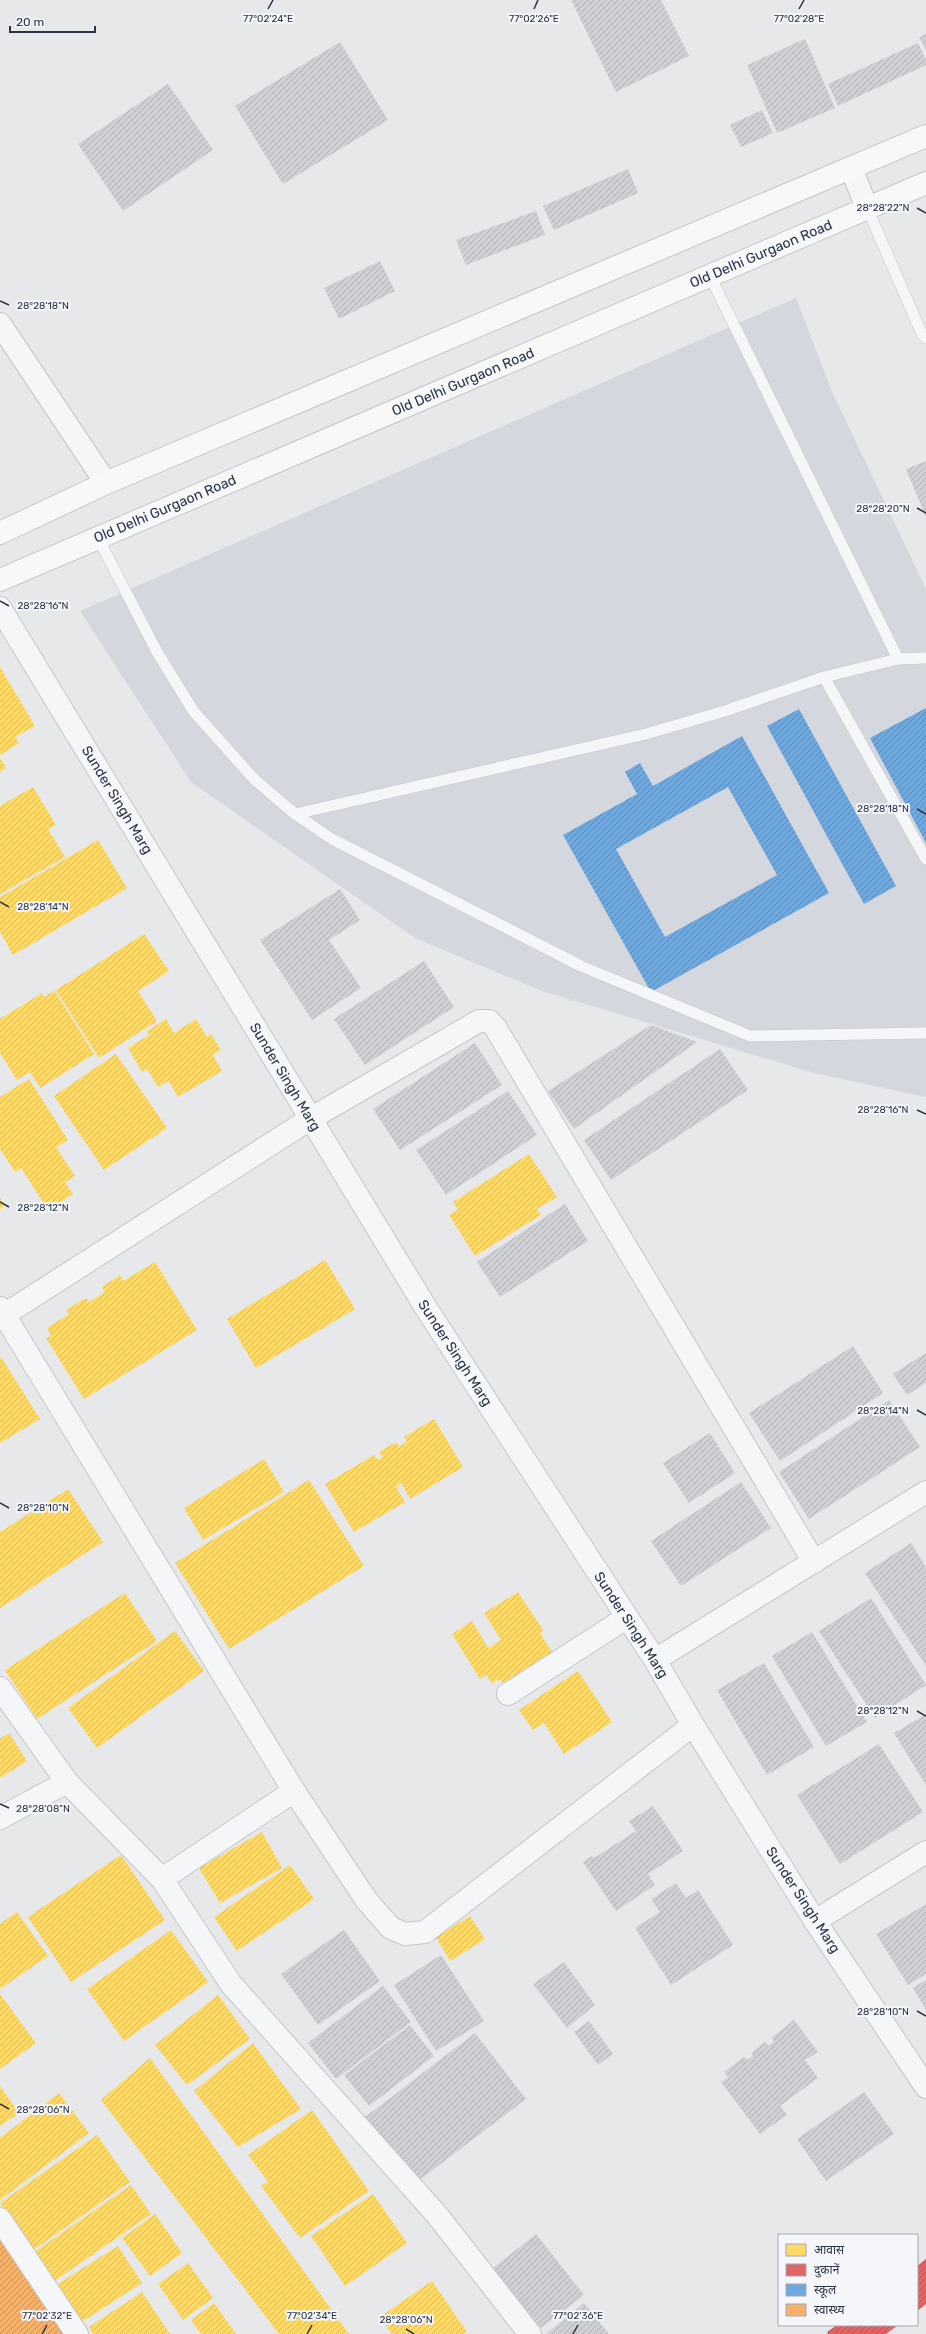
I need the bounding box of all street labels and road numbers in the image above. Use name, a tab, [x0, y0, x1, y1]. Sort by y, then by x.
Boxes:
street label: Old Delhi Gurgaon Road	[687, 216, 835, 292]
street label: Old Delhi Gurgaon Road	[389, 344, 537, 420]
street label: Old Delhi Gurgaon Road	[91, 471, 239, 547]
street label: Sunder Singh Marg	[78, 743, 156, 857]
street label: Sunder Singh Marg	[246, 1020, 324, 1134]
street label: Sunder Singh Marg	[414, 1297, 496, 1409]
street label: Sunder Singh Marg	[590, 1569, 672, 1681]
street label: Sunder Singh Marg	[762, 1844, 844, 1956]

